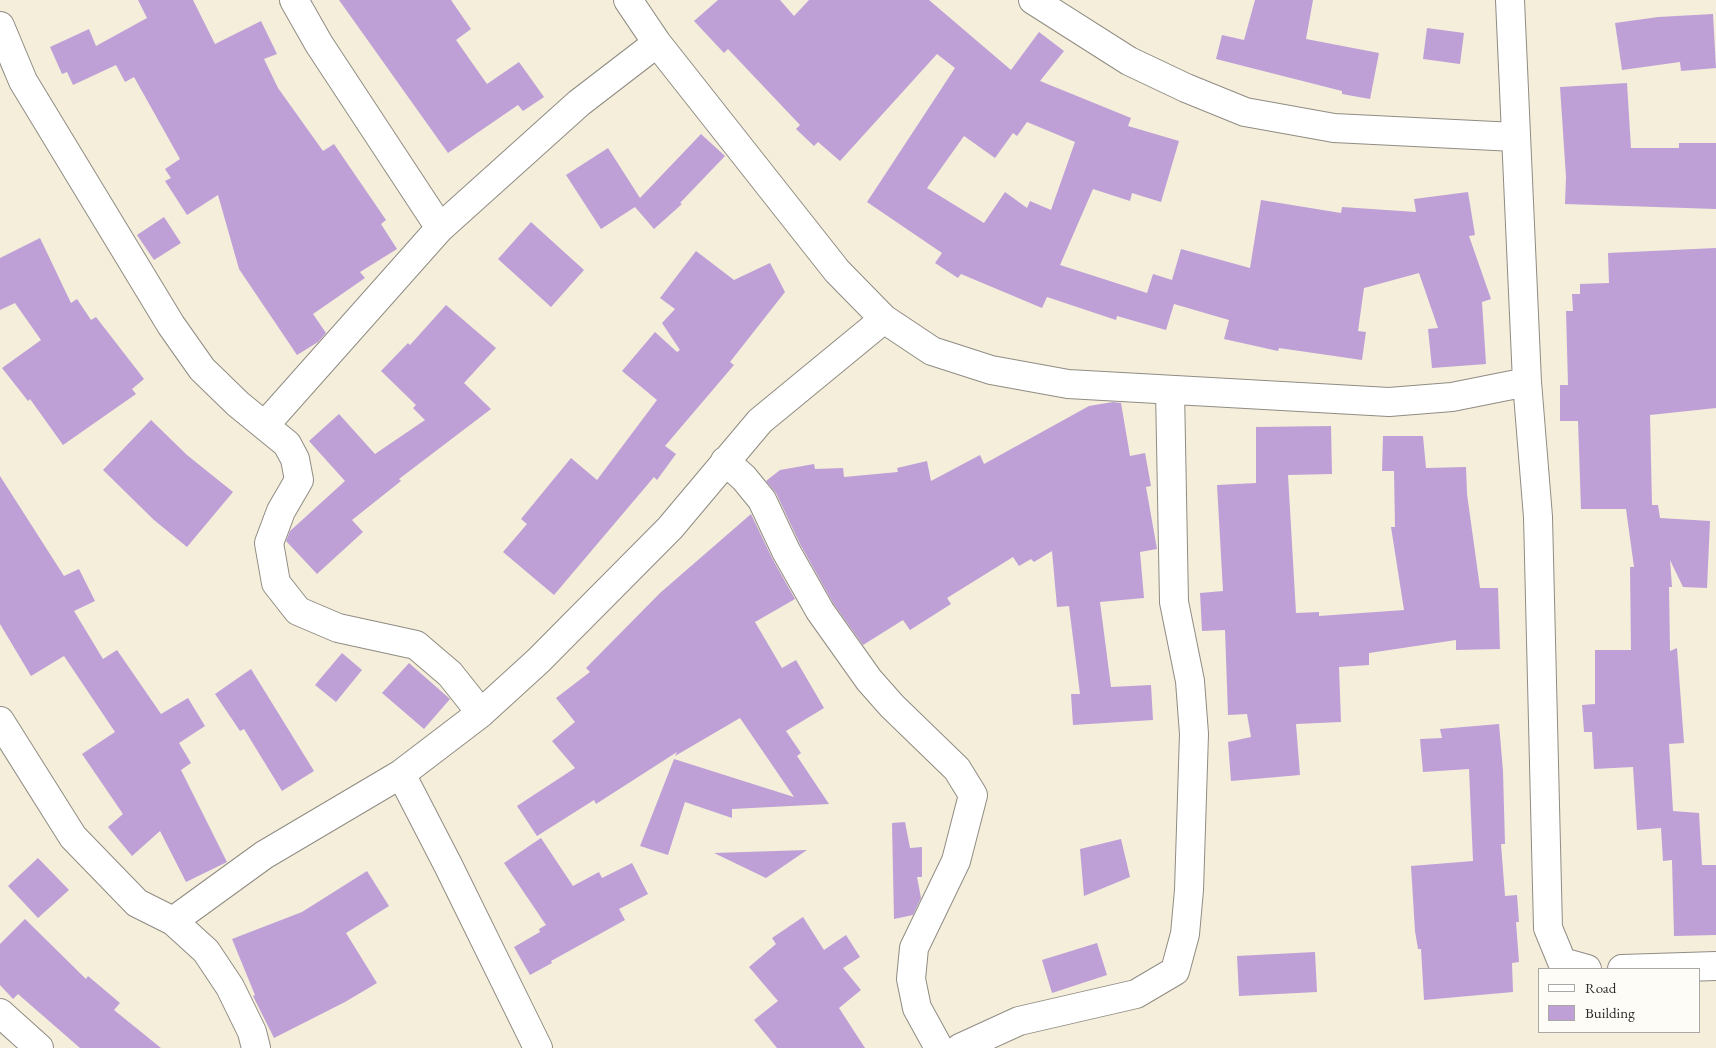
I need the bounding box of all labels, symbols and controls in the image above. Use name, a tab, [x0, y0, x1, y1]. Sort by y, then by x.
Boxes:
legend	[1538, 968, 1701, 1033]
text: Road	[1585, 978, 1616, 997]
text: Building	[1585, 1003, 1635, 1022]

